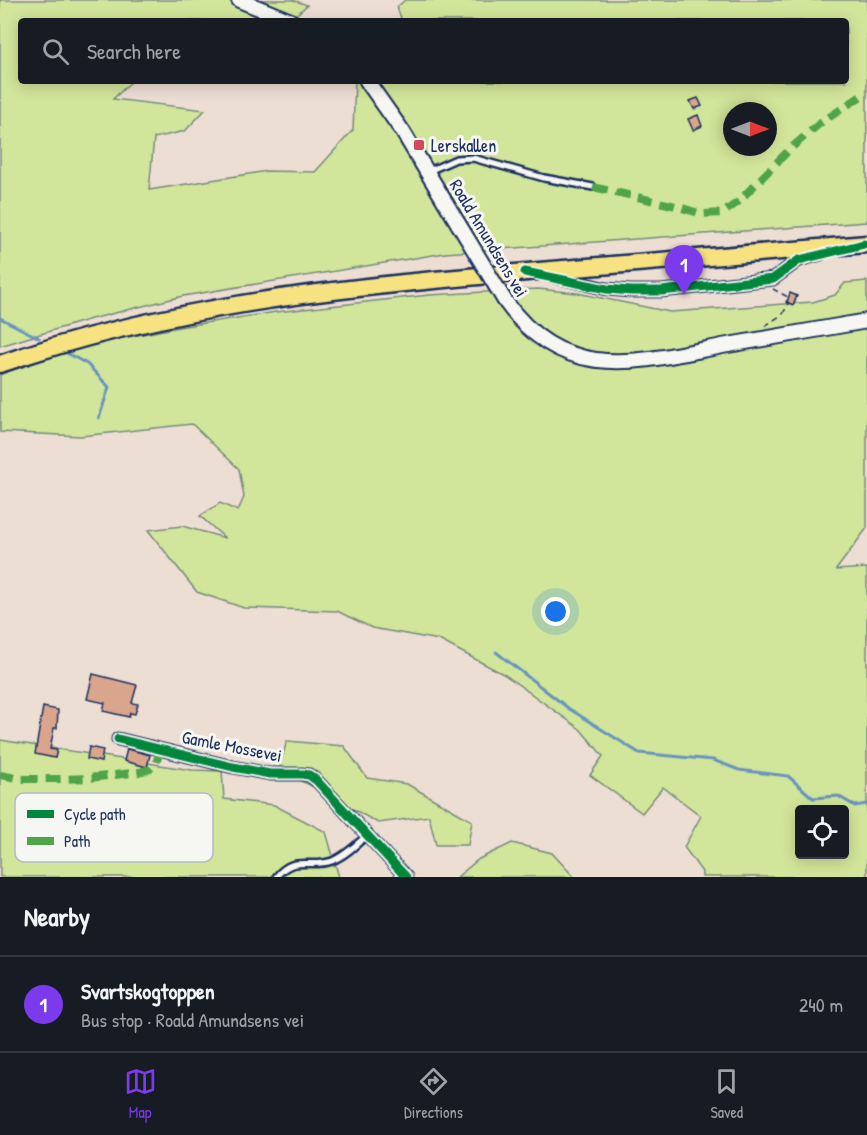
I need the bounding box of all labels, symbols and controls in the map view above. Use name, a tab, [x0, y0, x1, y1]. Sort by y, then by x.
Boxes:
search box	[18, 18, 849, 84]
icon: search	[39, 35, 72, 68]
text: Search here	[87, 36, 181, 66]
north arrow	[723, 102, 777, 156]
place label: Lerskallen	[431, 133, 496, 158]
marker: Lerskallen	[412, 138, 426, 152]
street label: Roald Amundsens vei	[444, 174, 534, 302]
pin: 1	[664, 246, 704, 295]
your location	[541, 597, 570, 626]
street label: Gamle Mossevei	[180, 724, 284, 768]
legend	[15, 793, 213, 862]
text: Cycle path	[64, 803, 126, 825]
map controls	[795, 805, 849, 859]
button: locate	[795, 805, 849, 859]
text: Path	[64, 830, 90, 852]
text: Nearby	[24, 899, 90, 934]
text: Svartskogtoppen	[81, 976, 215, 1006]
text: 1	[40, 991, 47, 1018]
text: 240 m	[799, 991, 843, 1018]
text: Bus stop · Roald Amundsens vei	[81, 1006, 304, 1033]
tab: Map	[124, 1065, 157, 1123]
tab: Directions	[404, 1065, 463, 1123]
tab: Saved	[710, 1065, 743, 1123]

